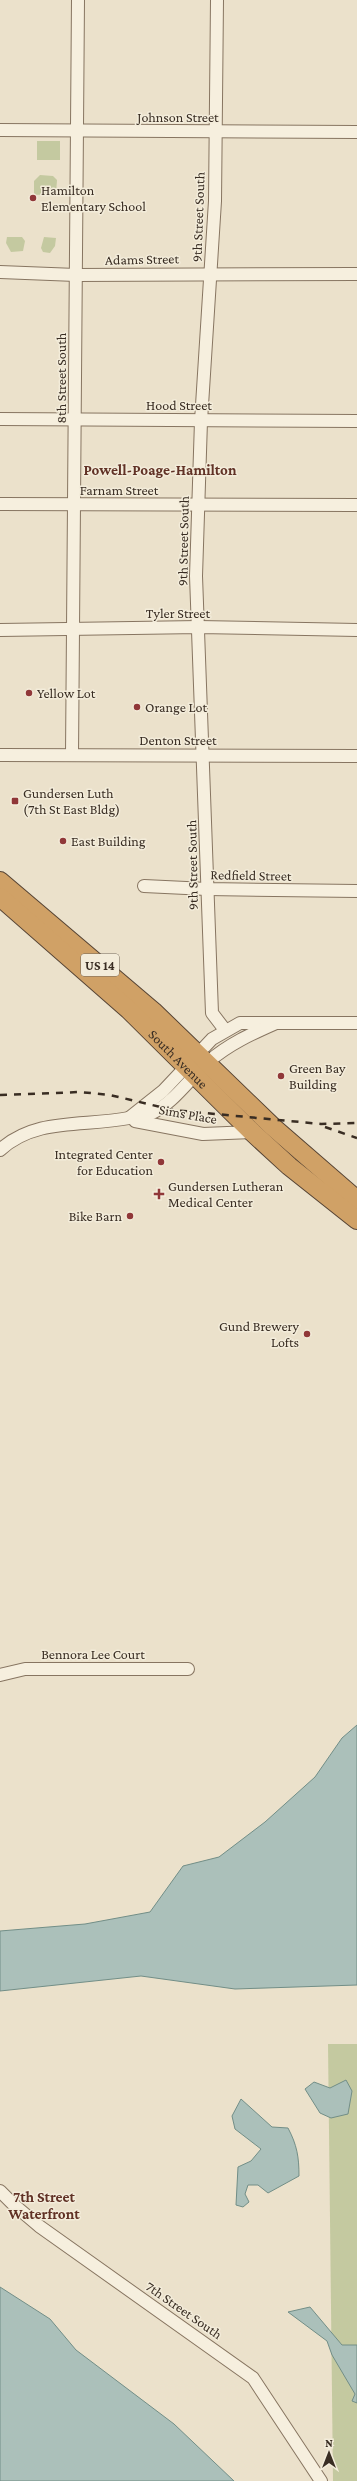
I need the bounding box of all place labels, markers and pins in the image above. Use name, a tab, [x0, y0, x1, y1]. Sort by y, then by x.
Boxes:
place label: Hamilton Elementary School	[41, 182, 146, 214]
marker: Hamilton Elementary School	[28, 193, 38, 203]
place label: Yellow Lot	[37, 685, 96, 701]
marker: Yellow Lot	[24, 688, 34, 698]
place label: Orange Lot	[145, 699, 207, 715]
marker: Orange Lot	[132, 702, 142, 712]
place label: Gundersen Luth (7th St East Bldg)	[23, 785, 120, 818]
marker: Gundersen Luth (7th St East Bldg)	[10, 796, 20, 806]
place label: East Building	[71, 833, 146, 849]
marker: East Building	[58, 836, 68, 846]
place label: Green Bay Building	[289, 1060, 346, 1092]
marker: Green Bay Building	[276, 1071, 286, 1081]
place label: Integrated Center for Education	[54, 1146, 153, 1178]
marker: Integrated Center for Education	[156, 1157, 166, 1167]
place label: Gundersen Lutheran Medical Center	[168, 1178, 284, 1210]
marker: Gundersen Lutheran Medical Center	[153, 1188, 165, 1200]
place label: Bike Barn	[69, 1208, 122, 1224]
marker: Bike Barn	[125, 1211, 135, 1221]
place label: Gund Brewery Lofts	[219, 1318, 300, 1350]
marker: Gund Brewery Lofts	[302, 1329, 312, 1339]

